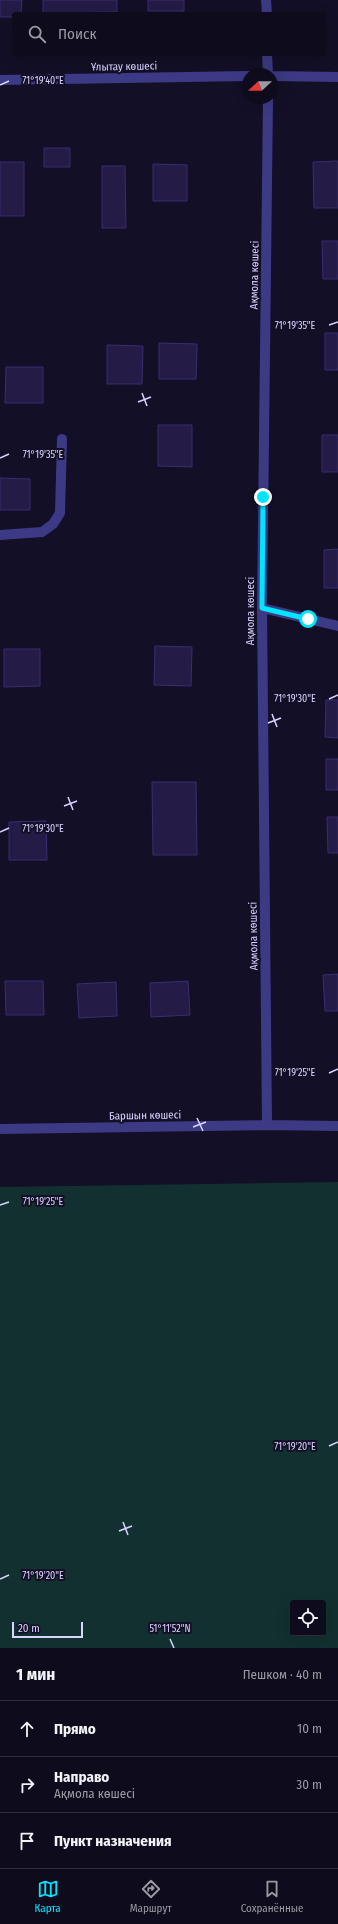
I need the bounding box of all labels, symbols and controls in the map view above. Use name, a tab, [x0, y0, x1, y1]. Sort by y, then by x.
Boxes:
search box	[12, 12, 326, 56]
icon: search	[26, 23, 48, 45]
text: Поиск	[58, 25, 96, 43]
street label: Ұлытау көшесі	[91, 59, 157, 74]
north arrow	[242, 68, 278, 104]
text: 71°19'40"E	[22, 75, 64, 87]
street label: Ақмола көшесі	[247, 240, 262, 309]
text: 71°19'35"E	[275, 320, 316, 332]
text: 71°19'35"E	[23, 449, 64, 461]
route end	[254, 488, 272, 506]
street label: Ақмола көшесі	[244, 576, 257, 645]
route start	[299, 610, 317, 628]
text: 71°19'30"E	[274, 693, 316, 705]
text: 71°19'30"E	[22, 823, 64, 835]
street label: Ақмола көшесі	[246, 901, 261, 970]
text: 71°19'25"E	[275, 1067, 316, 1079]
street label: Баршын көшесі	[109, 1108, 181, 1123]
text: 71°19'25"E	[23, 1196, 64, 1208]
text: 71°19'20"E	[274, 1441, 316, 1453]
text: 71°19'20"E	[22, 1570, 64, 1582]
map controls	[290, 1600, 326, 1636]
button: locate	[290, 1600, 326, 1636]
scale bar	[12, 1620, 83, 1639]
text: 20 m	[18, 1622, 40, 1635]
text: 51°11'52"N	[149, 1623, 191, 1635]
text: 1 мин	[16, 1664, 55, 1685]
text: Пешком · 40 m	[243, 1667, 322, 1682]
icon: ahead	[16, 1718, 38, 1740]
text: Прямо	[54, 1720, 96, 1738]
text: 10 m	[297, 1721, 322, 1736]
text: Направо	[54, 1768, 109, 1786]
icon: right	[16, 1774, 38, 1796]
text: 30 m	[296, 1777, 322, 1792]
text: Ақмола көшесі	[54, 1786, 135, 1801]
icon: arrive	[16, 1830, 38, 1852]
text: Пункт назначения	[54, 1832, 172, 1850]
tab: Карта	[34, 1878, 61, 1915]
tab: Маршрут	[130, 1878, 172, 1915]
tab: Сохранённые	[241, 1878, 304, 1915]

